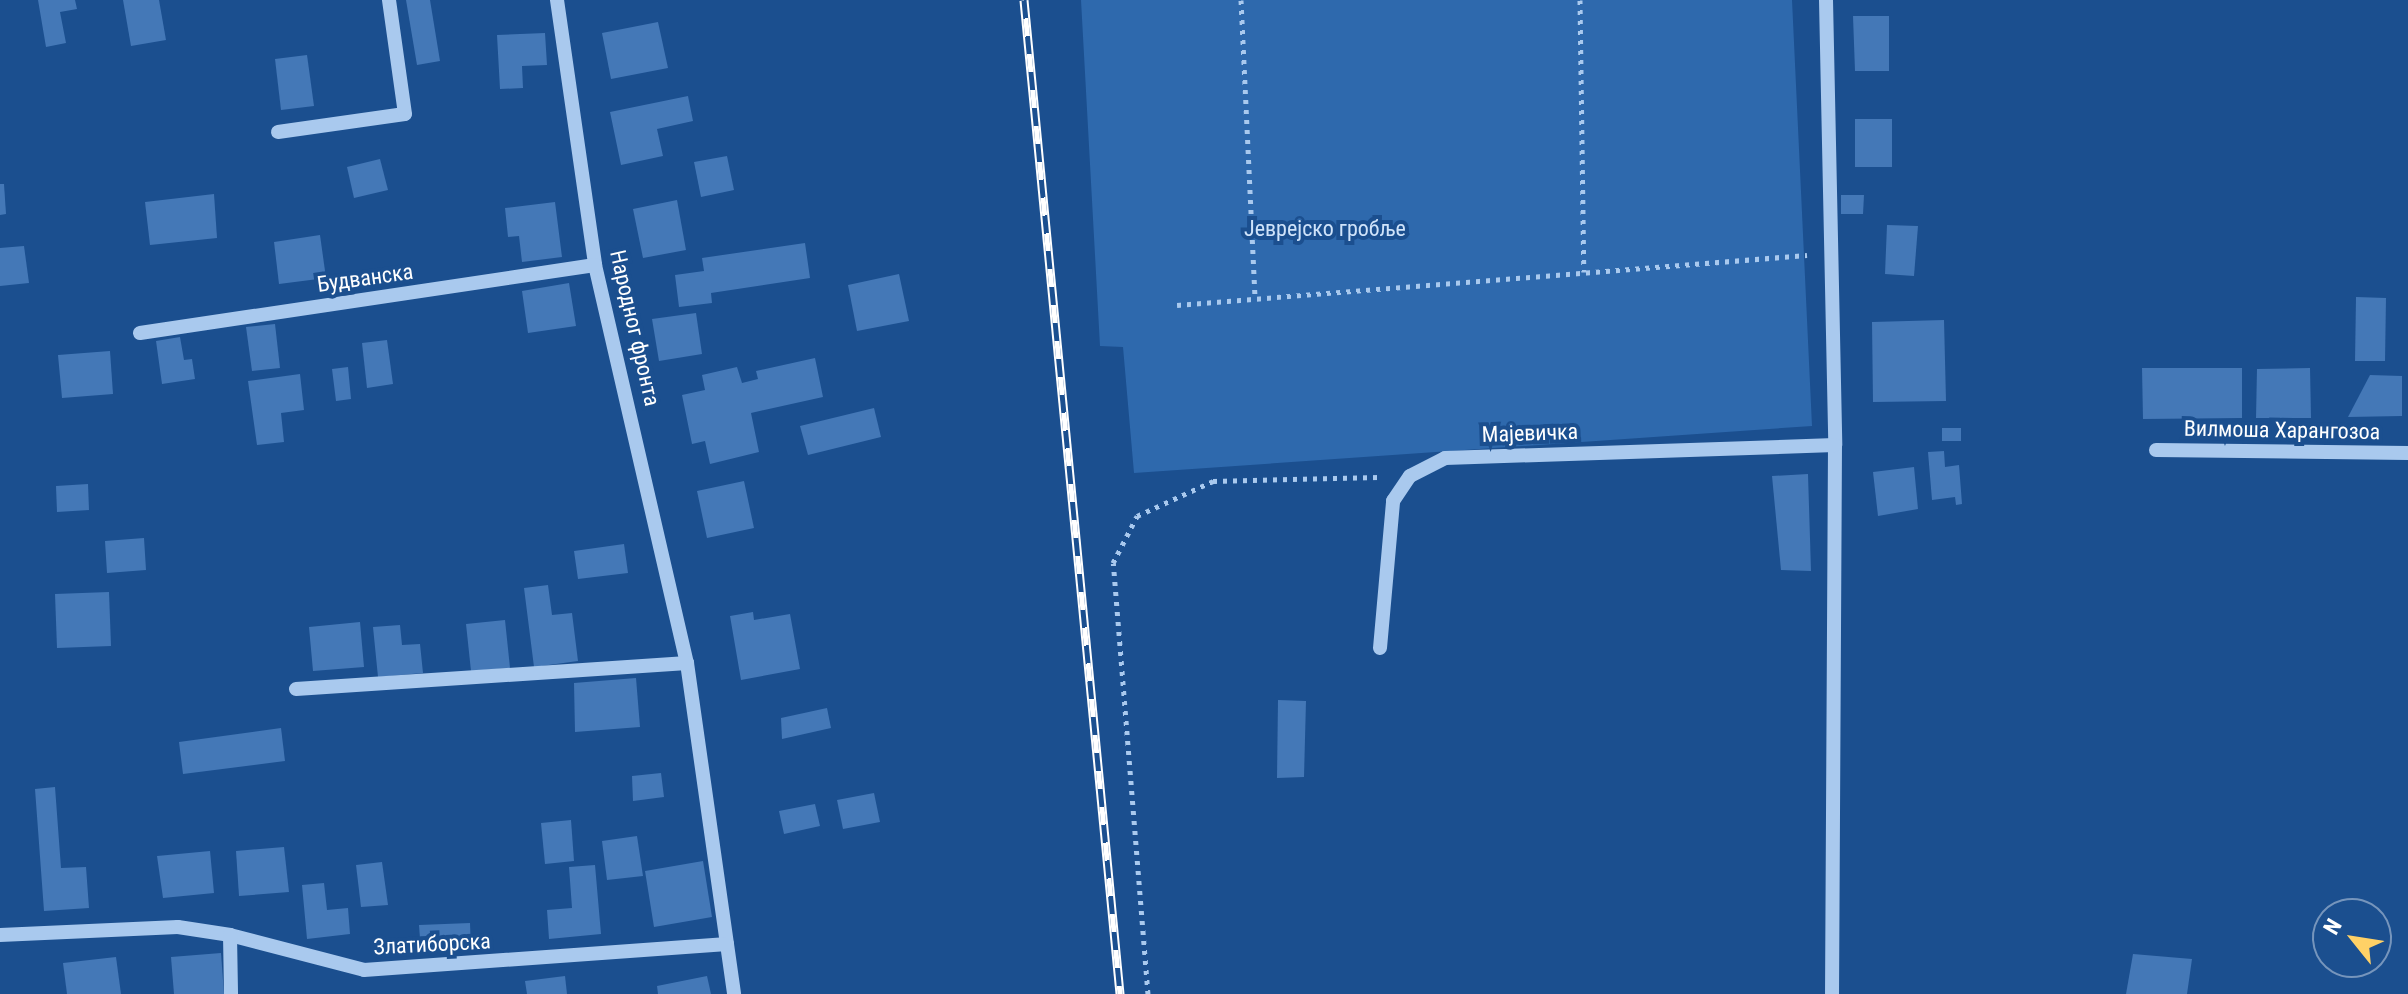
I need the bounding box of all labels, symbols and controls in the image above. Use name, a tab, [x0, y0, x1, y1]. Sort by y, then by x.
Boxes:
park label: Јеврејско гробље	[1244, 216, 1406, 242]
street label: Народног фронта	[604, 247, 666, 409]
street label: Будванска	[315, 258, 415, 298]
street label: Вилмоша Харангозоа	[2184, 415, 2380, 445]
street label: Мајевичка	[1481, 418, 1579, 448]
north arrow	[2312, 898, 2392, 978]
text: N	[2318, 915, 2347, 939]
street label: Златиборска	[373, 928, 491, 960]

